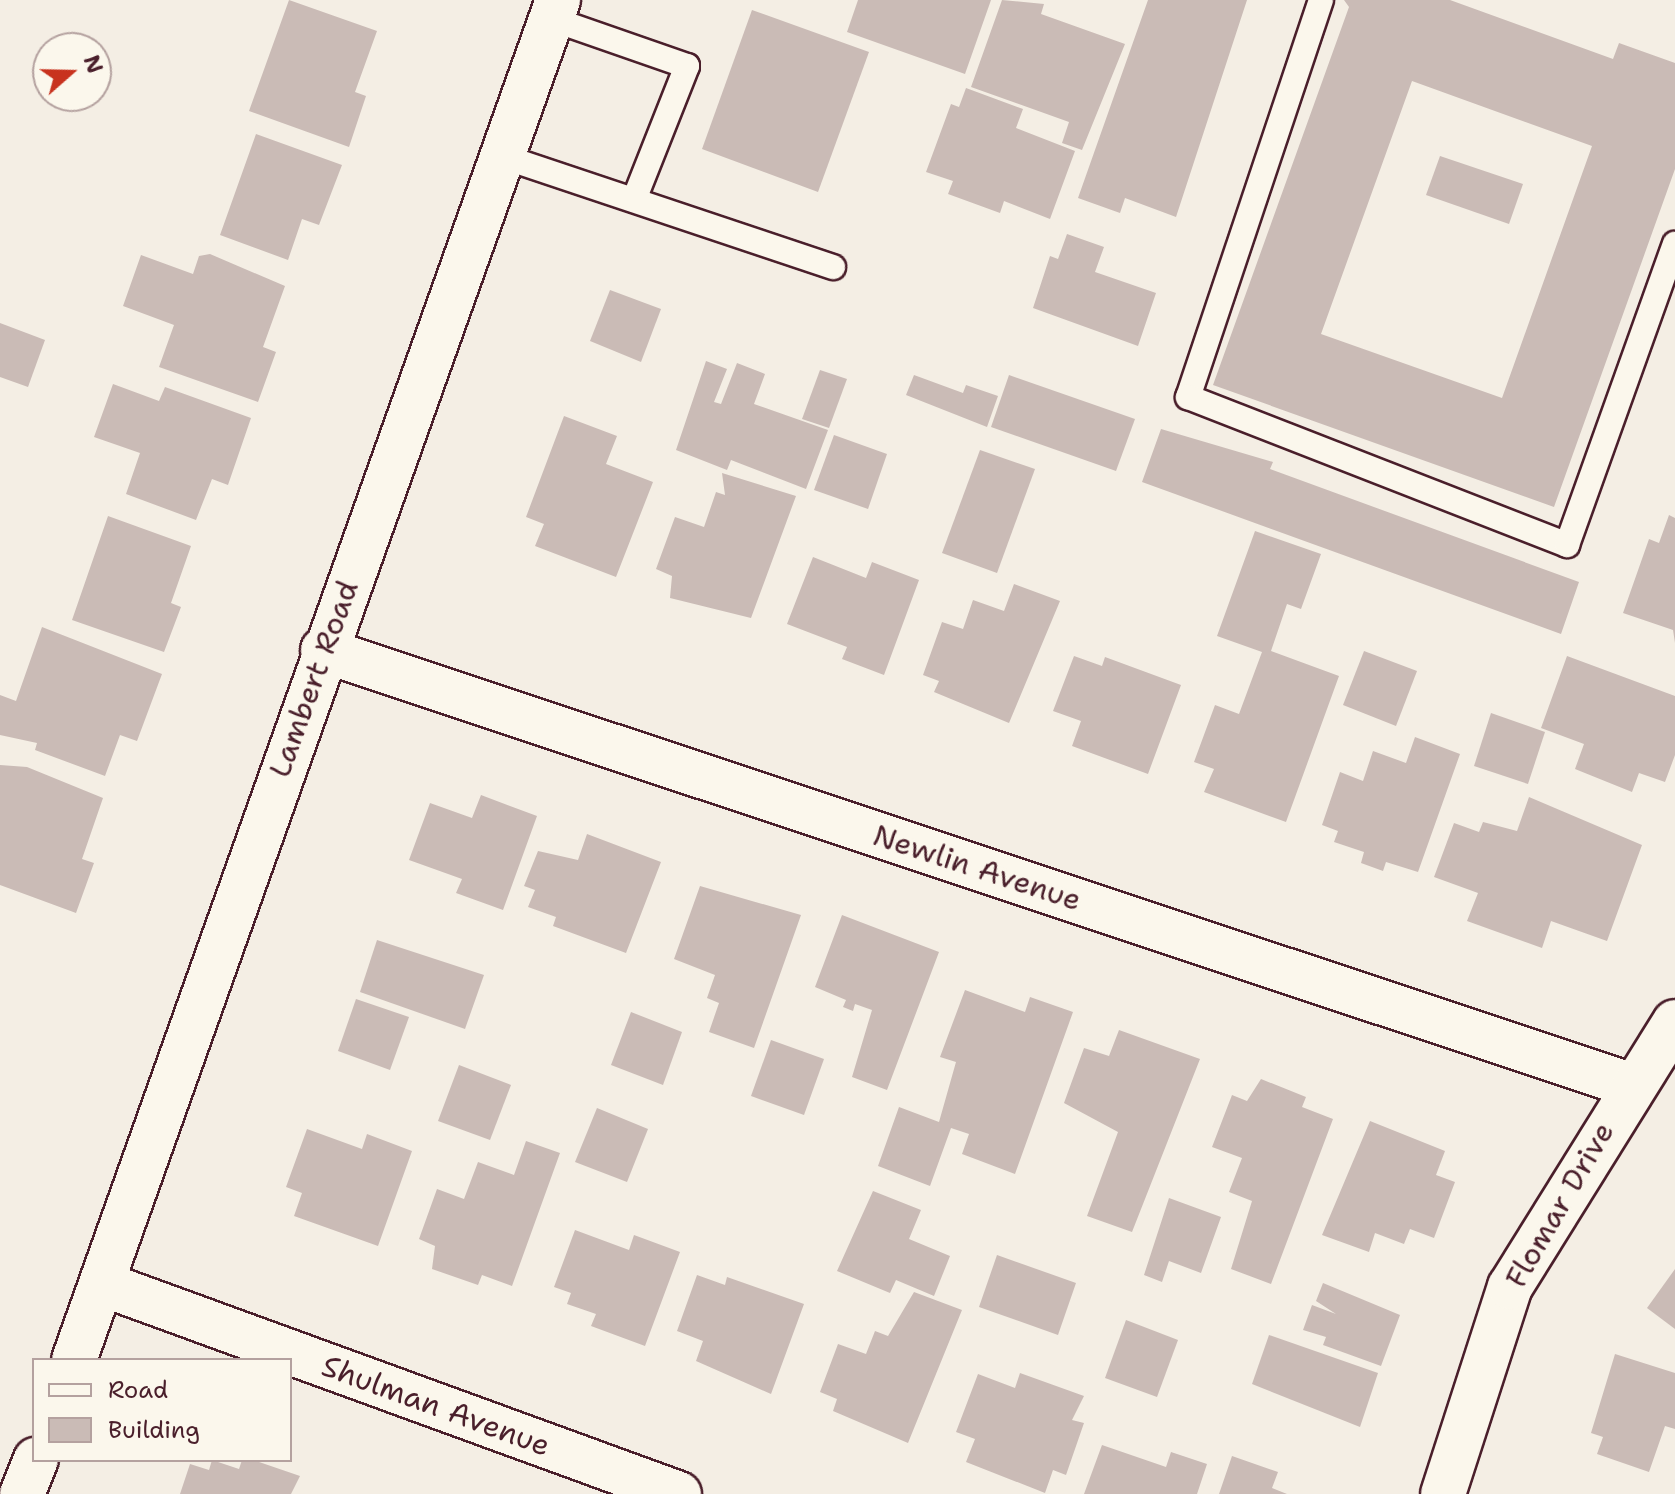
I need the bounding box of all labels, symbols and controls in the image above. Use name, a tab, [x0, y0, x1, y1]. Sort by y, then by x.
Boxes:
north arrow	[32, 32, 112, 112]
text: N	[77, 51, 110, 77]
street label: Lambert Road	[262, 576, 366, 782]
street label: Newlin Avenue	[868, 817, 1086, 919]
street label: Flomar Drive	[1498, 1116, 1622, 1294]
street label: Shulman Avenue	[317, 1348, 555, 1464]
legend	[32, 1358, 292, 1462]
text: Road	[108, 1374, 168, 1406]
text: Building	[108, 1414, 200, 1446]

